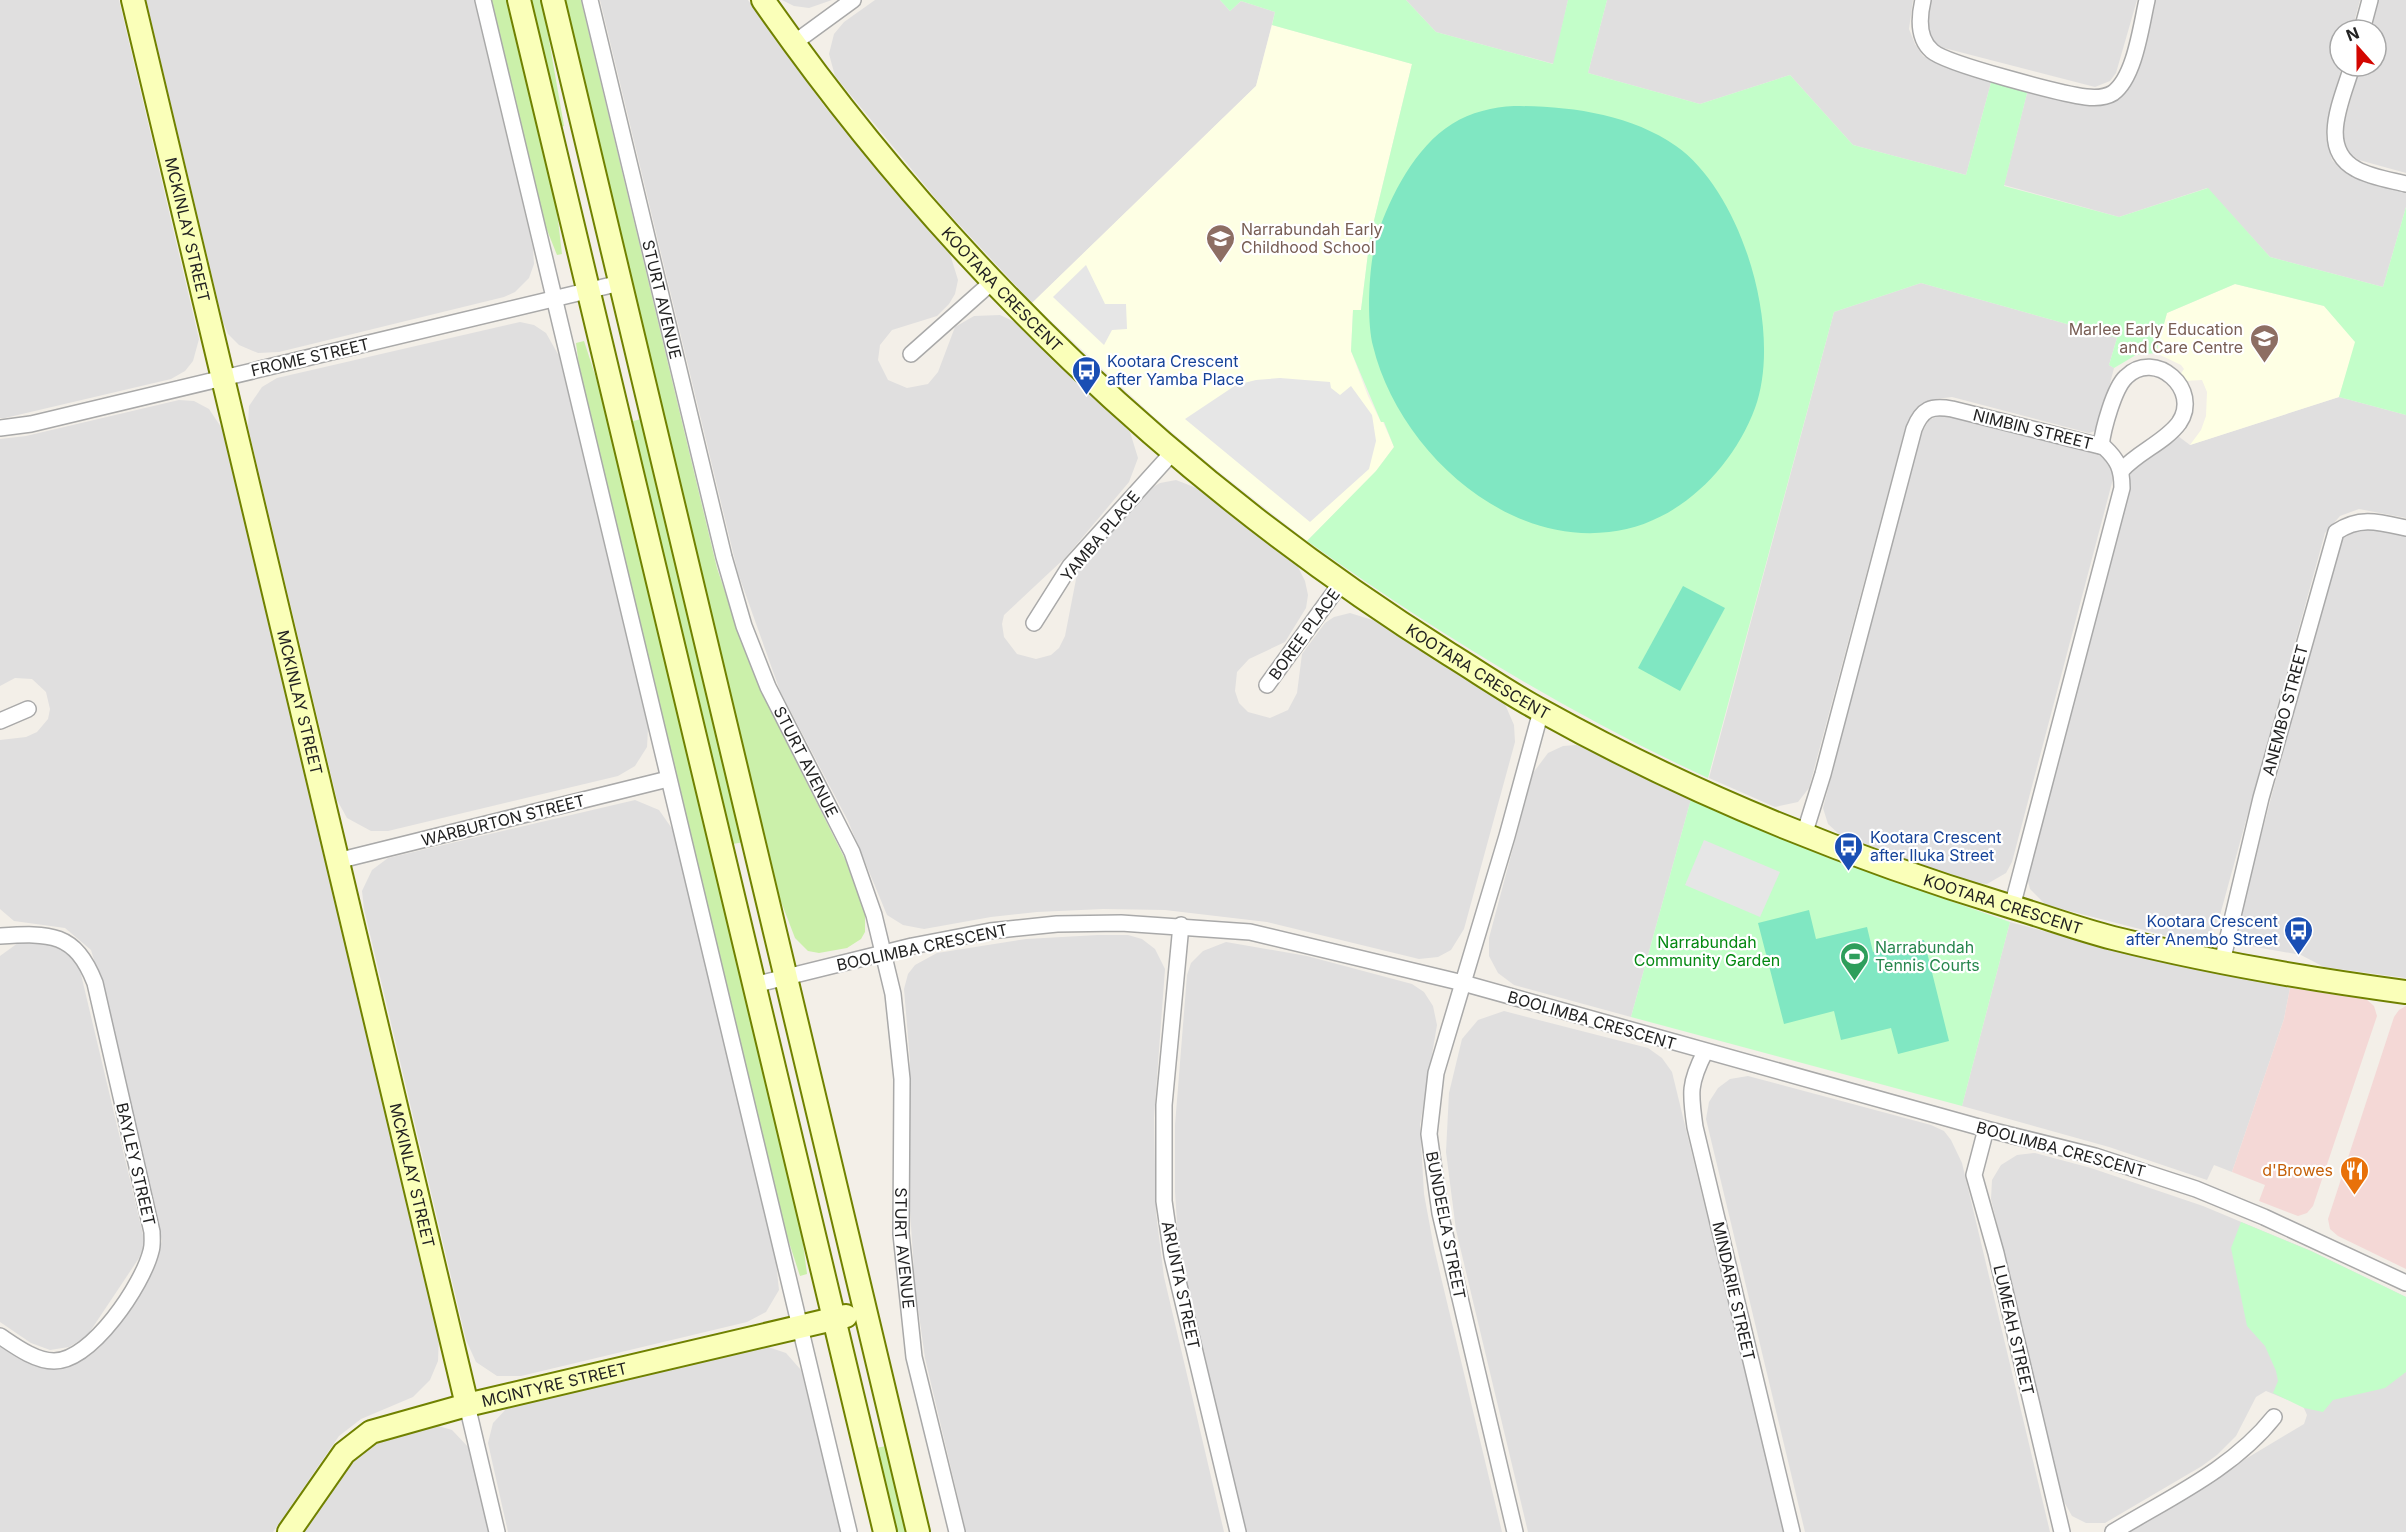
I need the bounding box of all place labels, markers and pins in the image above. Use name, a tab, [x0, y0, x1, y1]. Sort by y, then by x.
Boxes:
place label: Narrabundah Early Childhood School	[1241, 219, 1383, 257]
school or university icon: Narrabundah Early Childhood School	[1204, 222, 1236, 264]
place label: Marlee Early Education and Care Centre	[2069, 319, 2243, 357]
school or university icon: Marlee Early Education and Care Centre	[2248, 322, 2280, 364]
place label: Kootara Crescent after Yamba Place	[1107, 351, 1244, 389]
bus stop icon: Kootara Crescent after Yamba Place	[1070, 354, 1102, 396]
place label: Kootara Crescent after Iluka Street	[1870, 827, 2001, 865]
bus stop icon: Kootara Crescent after Iluka Street	[1833, 830, 1865, 872]
place label: Kootara Crescent after Anembo Street	[2126, 911, 2278, 949]
bus stop icon: Kootara Crescent after Anembo Street	[2283, 914, 2315, 956]
place label: Narrabundah Tennis Courts	[1875, 937, 1980, 975]
sports icon: Narrabundah Tennis Courts	[1838, 940, 1870, 982]
restaurant icon: d'Browes	[2338, 1154, 2370, 1196]
place label: d'Browes	[2262, 1160, 2333, 1180]

